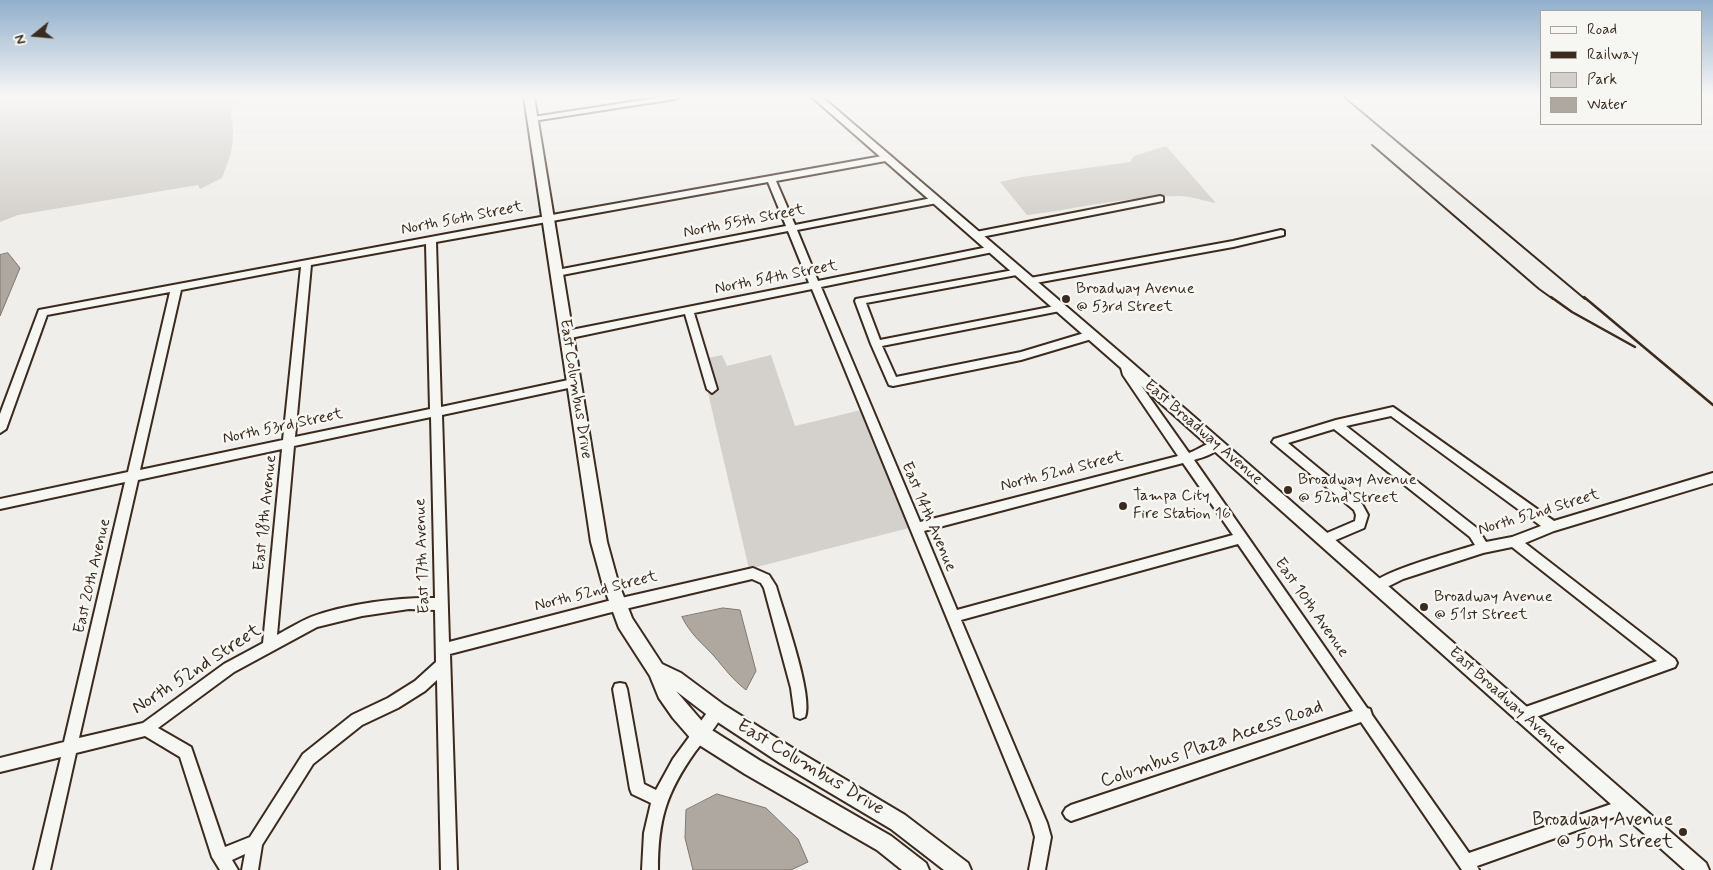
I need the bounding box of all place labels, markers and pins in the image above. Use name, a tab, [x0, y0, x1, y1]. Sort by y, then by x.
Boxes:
place label: Broadway Avenue @ 53rd Street	[1076, 280, 1195, 318]
marker: Broadway Avenue @ 53rd Street	[1060, 293, 1072, 305]
place label: Broadway Avenue @ 52nd Street	[1298, 471, 1417, 509]
marker: Broadway Avenue @ 52nd Street	[1282, 484, 1294, 496]
place label: Tampa City Fire Station 16	[1133, 487, 1231, 525]
marker: Tampa City Fire Station 16	[1117, 500, 1129, 512]
place label: Broadway Avenue @ 51st Street	[1434, 588, 1553, 626]
marker: Broadway Avenue @ 51st Street	[1418, 601, 1430, 613]
place label: Broadway Avenue @ 50th Street	[1532, 810, 1673, 854]
marker: Broadway Avenue @ 50th Street	[1677, 826, 1689, 838]

